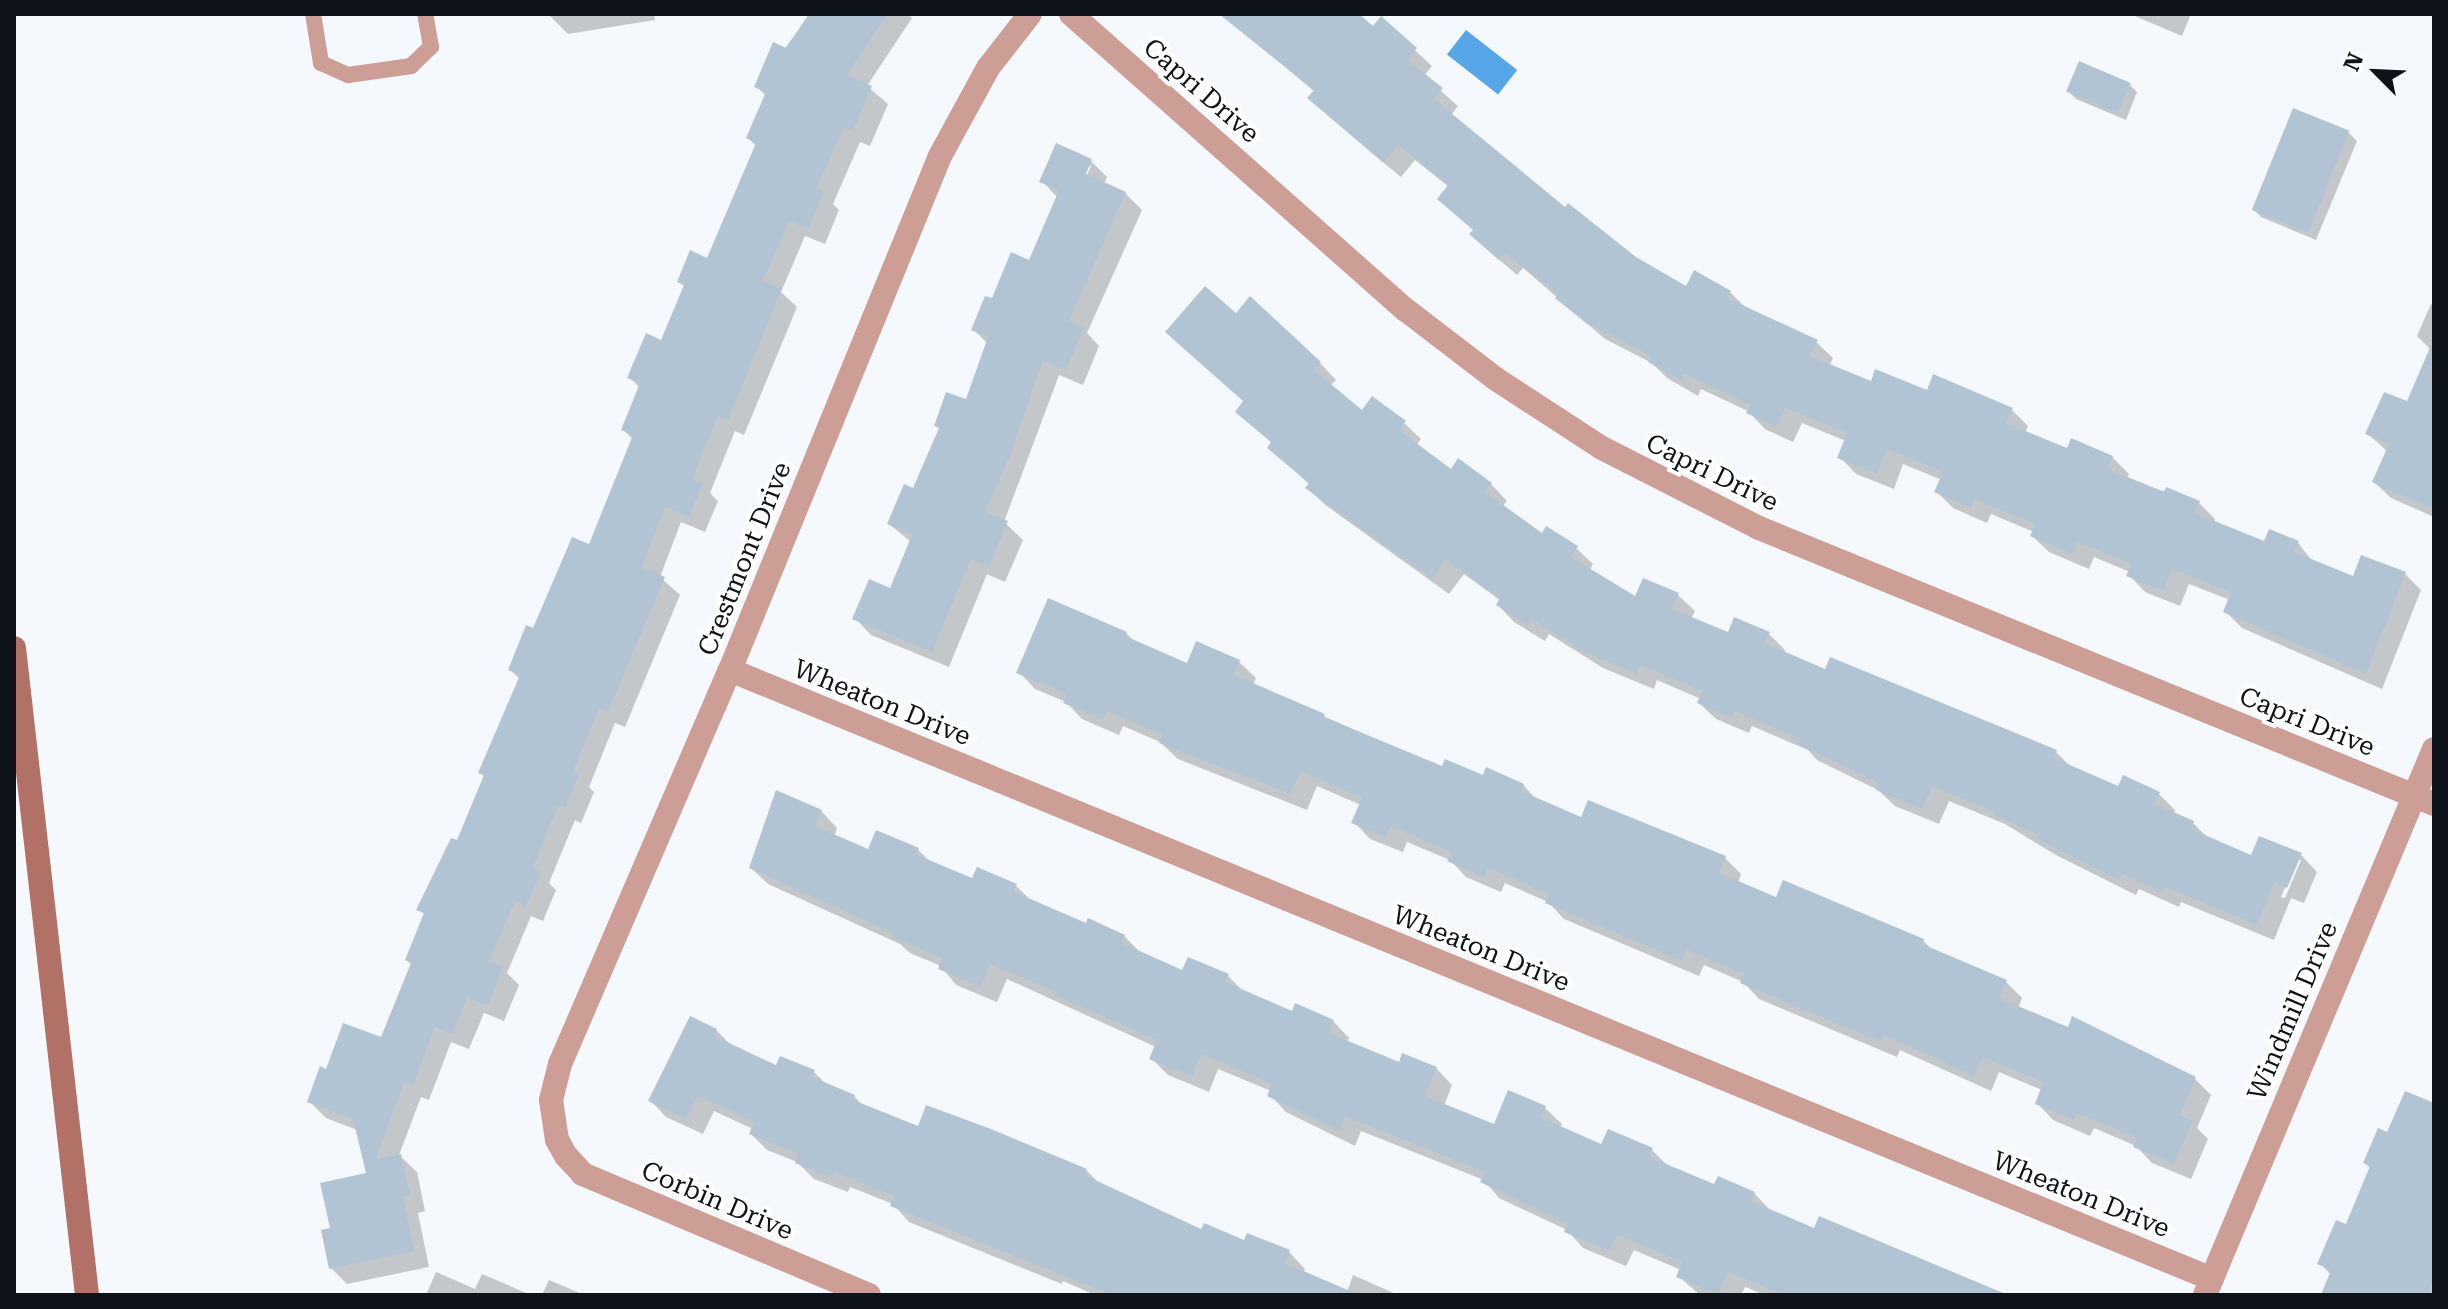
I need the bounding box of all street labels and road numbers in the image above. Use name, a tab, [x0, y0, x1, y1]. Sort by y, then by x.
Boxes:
street label: Capri Drive	[1137, 32, 1265, 150]
street label: Capri Drive	[1641, 428, 1783, 518]
street label: Crestmont Drive	[692, 458, 798, 660]
street label: Wheaton Drive	[789, 653, 975, 753]
street label: Capri Drive	[2235, 681, 2379, 763]
street label: Wheaton Drive	[1388, 899, 1574, 999]
street label: Windmill Drive	[2241, 917, 2345, 1105]
street label: Wheaton Drive	[1988, 1145, 2174, 1245]
street label: Corbin Drive	[636, 1155, 798, 1247]

